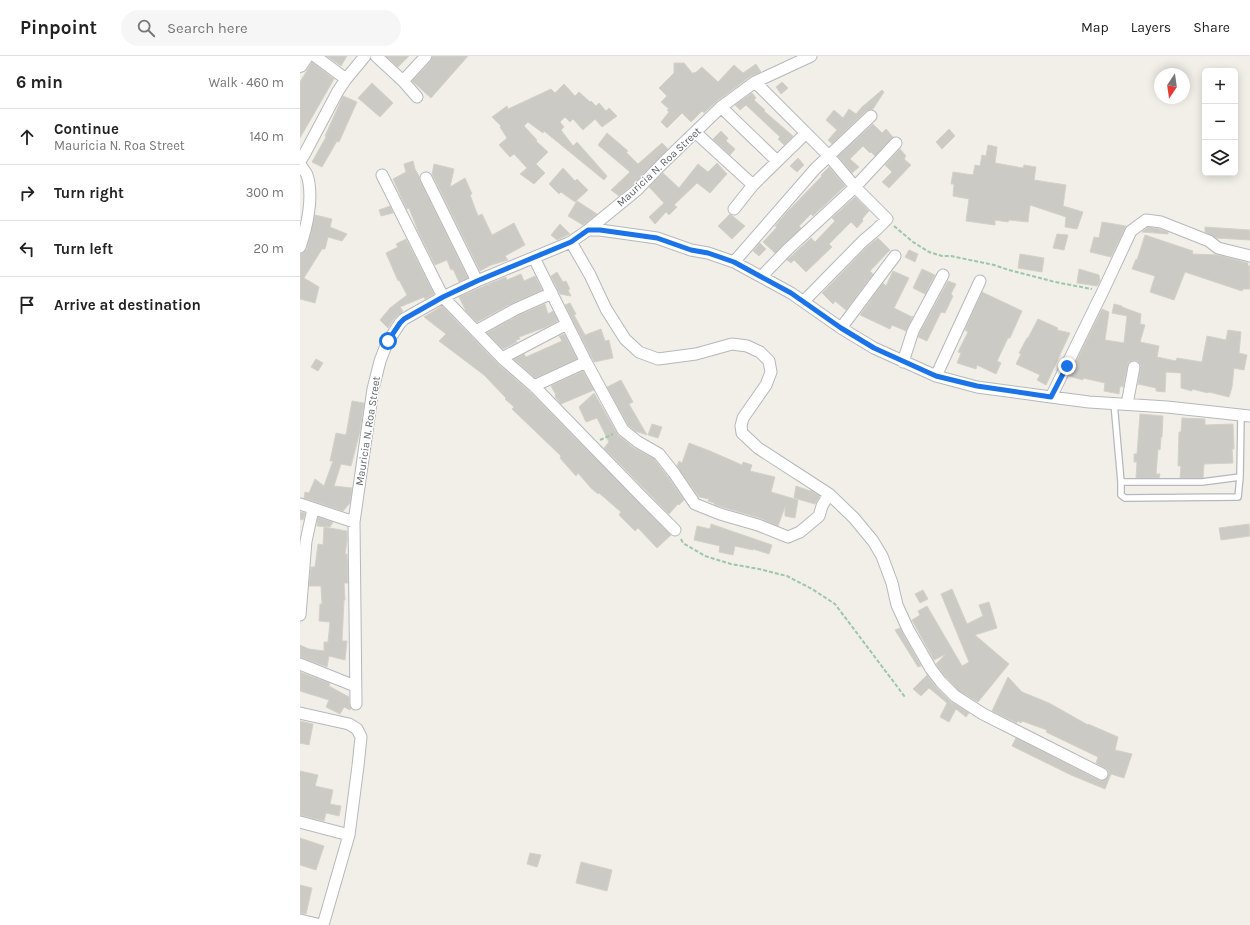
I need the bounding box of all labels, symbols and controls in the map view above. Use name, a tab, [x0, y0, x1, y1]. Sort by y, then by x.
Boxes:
search box	[121, 10, 401, 46]
text: Pinpoint	[20, 17, 97, 39]
icon: search	[135, 17, 157, 39]
text: Search here	[167, 19, 248, 37]
text: Map	[1081, 19, 1109, 36]
text: Layers	[1131, 19, 1171, 36]
text: Share	[1193, 19, 1230, 36]
north arrow	[1154, 68, 1190, 104]
map controls	[1202, 68, 1238, 176]
button: +	[1202, 68, 1238, 104]
text: 6 min	[16, 72, 63, 92]
text: Walk · 460 m	[209, 75, 284, 90]
button: −	[1202, 104, 1238, 140]
text: Continue	[54, 120, 119, 138]
street label: Mauricia N. Roa Street	[614, 125, 704, 209]
icon: ahead	[16, 126, 38, 148]
text: 140 m	[249, 129, 284, 144]
text: Mauricia N. Roa Street	[54, 138, 185, 153]
button: layers	[1202, 140, 1238, 176]
icon: right	[16, 182, 38, 204]
text: Turn right	[54, 184, 124, 202]
text: 300 m	[246, 185, 284, 200]
icon: left	[16, 238, 38, 260]
text: Turn left	[54, 240, 113, 258]
text: 20 m	[254, 241, 284, 256]
icon: arrive	[16, 294, 38, 316]
text: Arrive at destination	[54, 296, 201, 314]
route start	[379, 332, 397, 350]
route end	[1058, 357, 1076, 375]
street label: Mauricia N. Roa Street	[353, 375, 383, 487]

